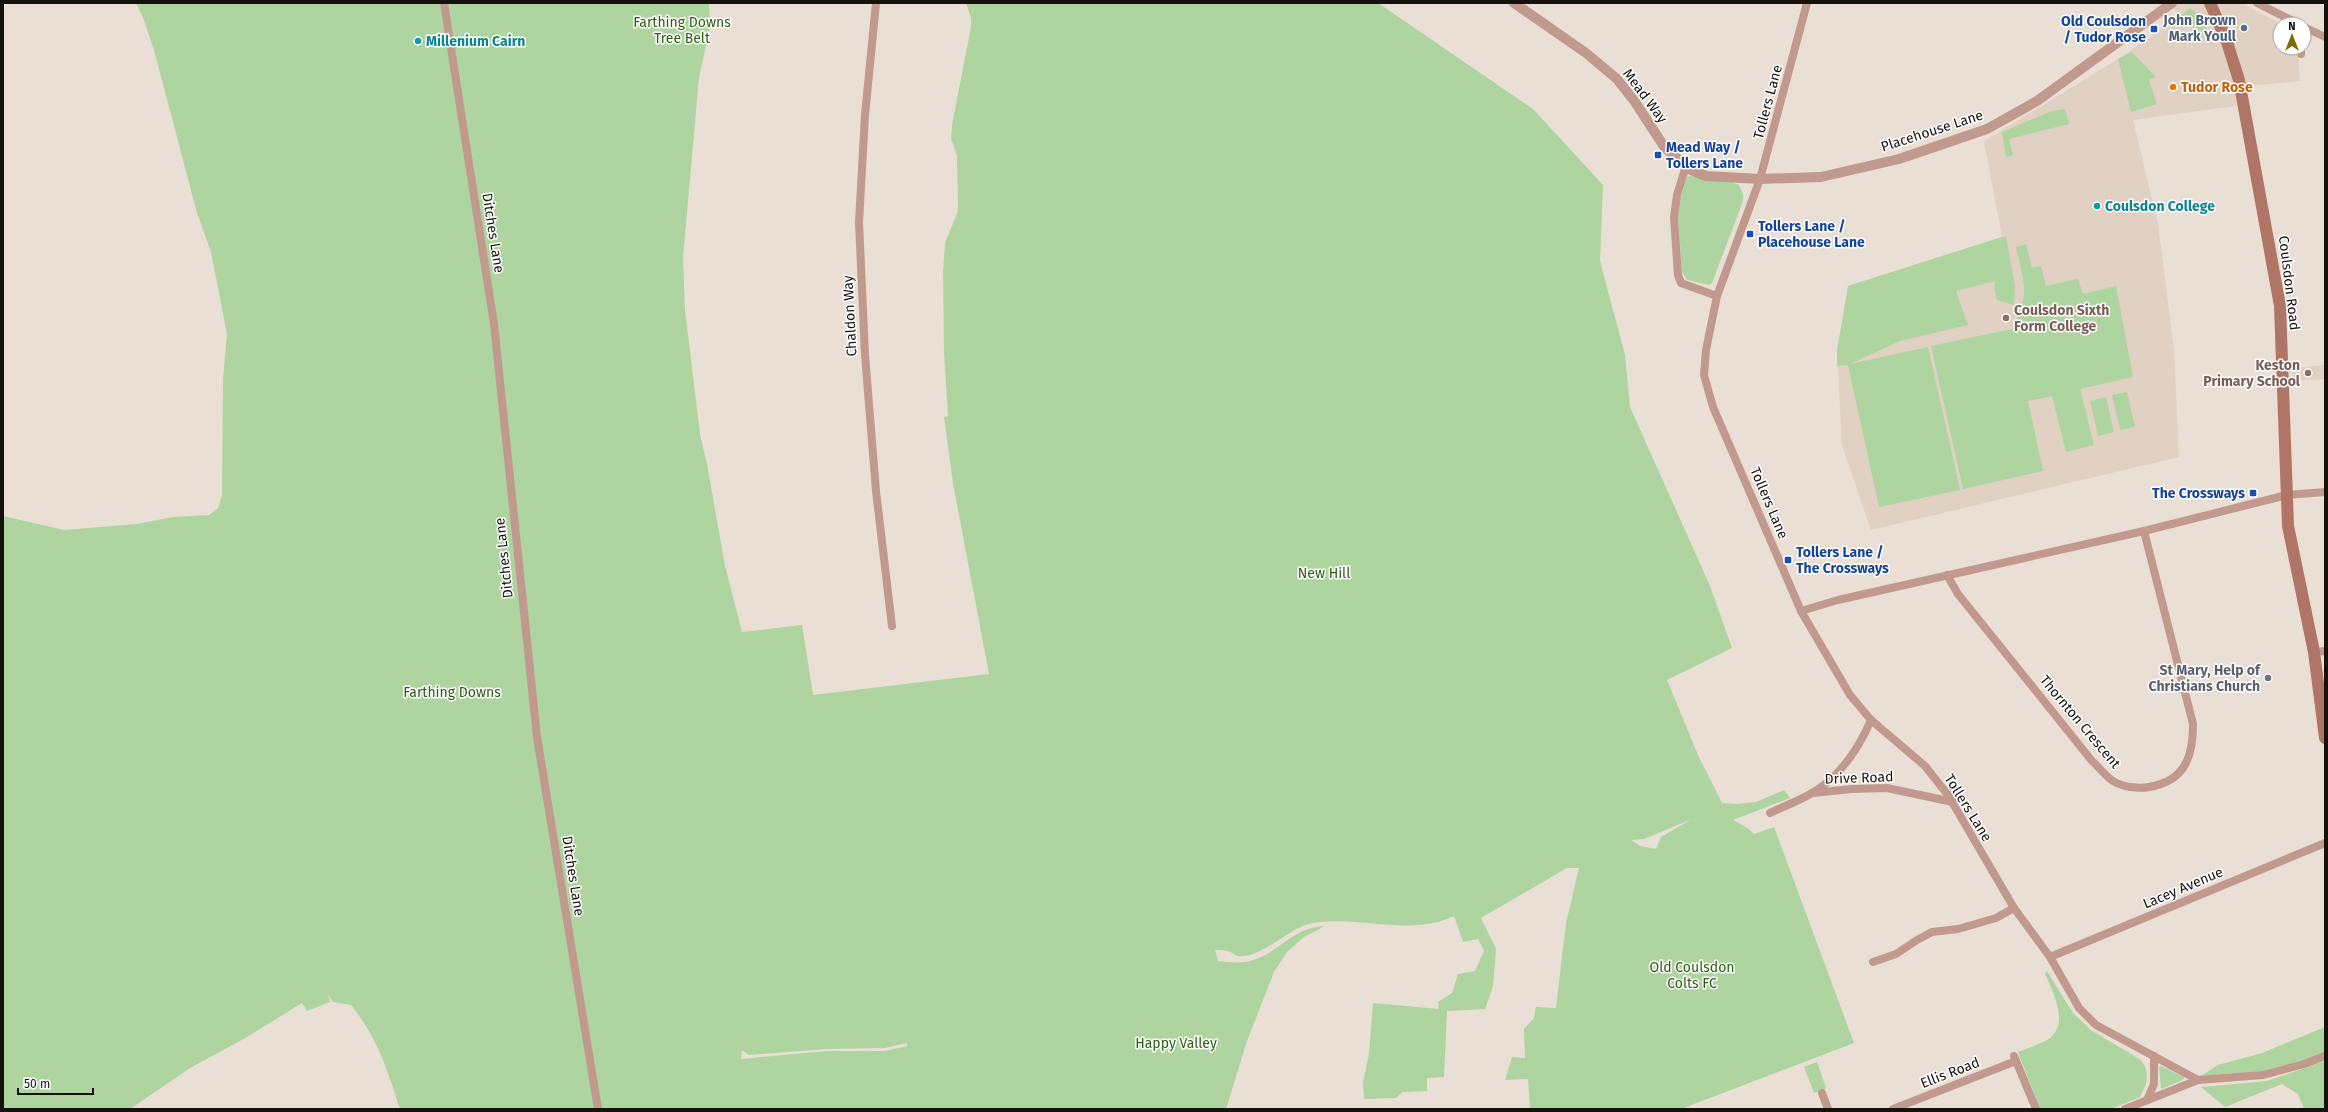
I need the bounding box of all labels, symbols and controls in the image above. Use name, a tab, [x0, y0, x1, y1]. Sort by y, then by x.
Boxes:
place label: John Brown Mark Youll	[2162, 12, 2237, 45]
place label: Old Coulsdon / Tudor Rose	[2061, 13, 2146, 46]
park label: Farthing Downs Tree Belt	[633, 14, 731, 47]
north arrow	[2272, 16, 2312, 56]
text: N	[2288, 20, 2296, 33]
marker: John Brown Mark Youll	[2239, 23, 2249, 33]
marker: Old Coulsdon / Tudor Rose	[2149, 24, 2159, 34]
place label: Millenium Cairn	[426, 33, 525, 50]
marker: Millenium Cairn	[413, 36, 423, 46]
street label: Tollers Lane	[1750, 63, 1786, 141]
street label: Mead Way	[1619, 66, 1671, 127]
place label: Tudor Rose	[2181, 79, 2253, 96]
marker: Tudor Rose	[2168, 82, 2178, 92]
street label: Placehouse Lane	[1879, 106, 1985, 156]
place label: Mead Way / Tollers Lane	[1666, 139, 1743, 172]
marker: Mead Way / Tollers Lane	[1653, 150, 1663, 160]
street label: Ditches Lane	[478, 192, 508, 274]
place label: Coulsdon College	[2105, 198, 2215, 215]
marker: Coulsdon College	[2092, 201, 2102, 211]
place label: Tollers Lane / Placehouse Lane	[1758, 218, 1865, 251]
marker: Tollers Lane / Placehouse Lane	[1745, 229, 1755, 239]
street label: Coulsdon Road	[2275, 235, 2303, 331]
street label: Chaldon Way	[839, 275, 861, 357]
place label: Coulsdon Sixth Form College	[2014, 302, 2109, 335]
marker: Coulsdon Sixth Form College	[2001, 313, 2011, 323]
place label: Keston Primary School	[2203, 357, 2301, 390]
marker: Keston Primary School	[2303, 368, 2313, 378]
street label: Tollers Lane	[1746, 465, 1792, 541]
place label: The Crossways	[2152, 485, 2245, 502]
marker: The Crossways	[2248, 488, 2258, 498]
street label: Ditches Lane	[491, 517, 517, 599]
place label: Tollers Lane / The Crossways	[1796, 544, 1889, 577]
marker: Tollers Lane / The Crossways	[1783, 555, 1793, 565]
park label: New Hill	[1298, 565, 1350, 582]
place label: St Mary, Help of Christians Church	[2149, 662, 2262, 695]
street label: Thornton Crescent	[2036, 672, 2124, 773]
marker: St Mary, Help of Christians Church	[2263, 673, 2273, 683]
park label: Farthing Downs	[403, 684, 501, 701]
street label: Drive Road	[1824, 768, 1894, 788]
street label: Tollers Lane	[1941, 771, 1995, 845]
street label: Ditches Lane	[558, 835, 588, 917]
street label: Lacey Avenue	[2140, 863, 2226, 913]
park label: Old Coulsdon Colts FC	[1649, 959, 1735, 992]
park label: Happy Valley	[1135, 1035, 1217, 1052]
street label: Ellis Road	[1918, 1054, 1982, 1092]
scale bar	[18, 1070, 93, 1096]
text: 50 m	[24, 1077, 50, 1091]

